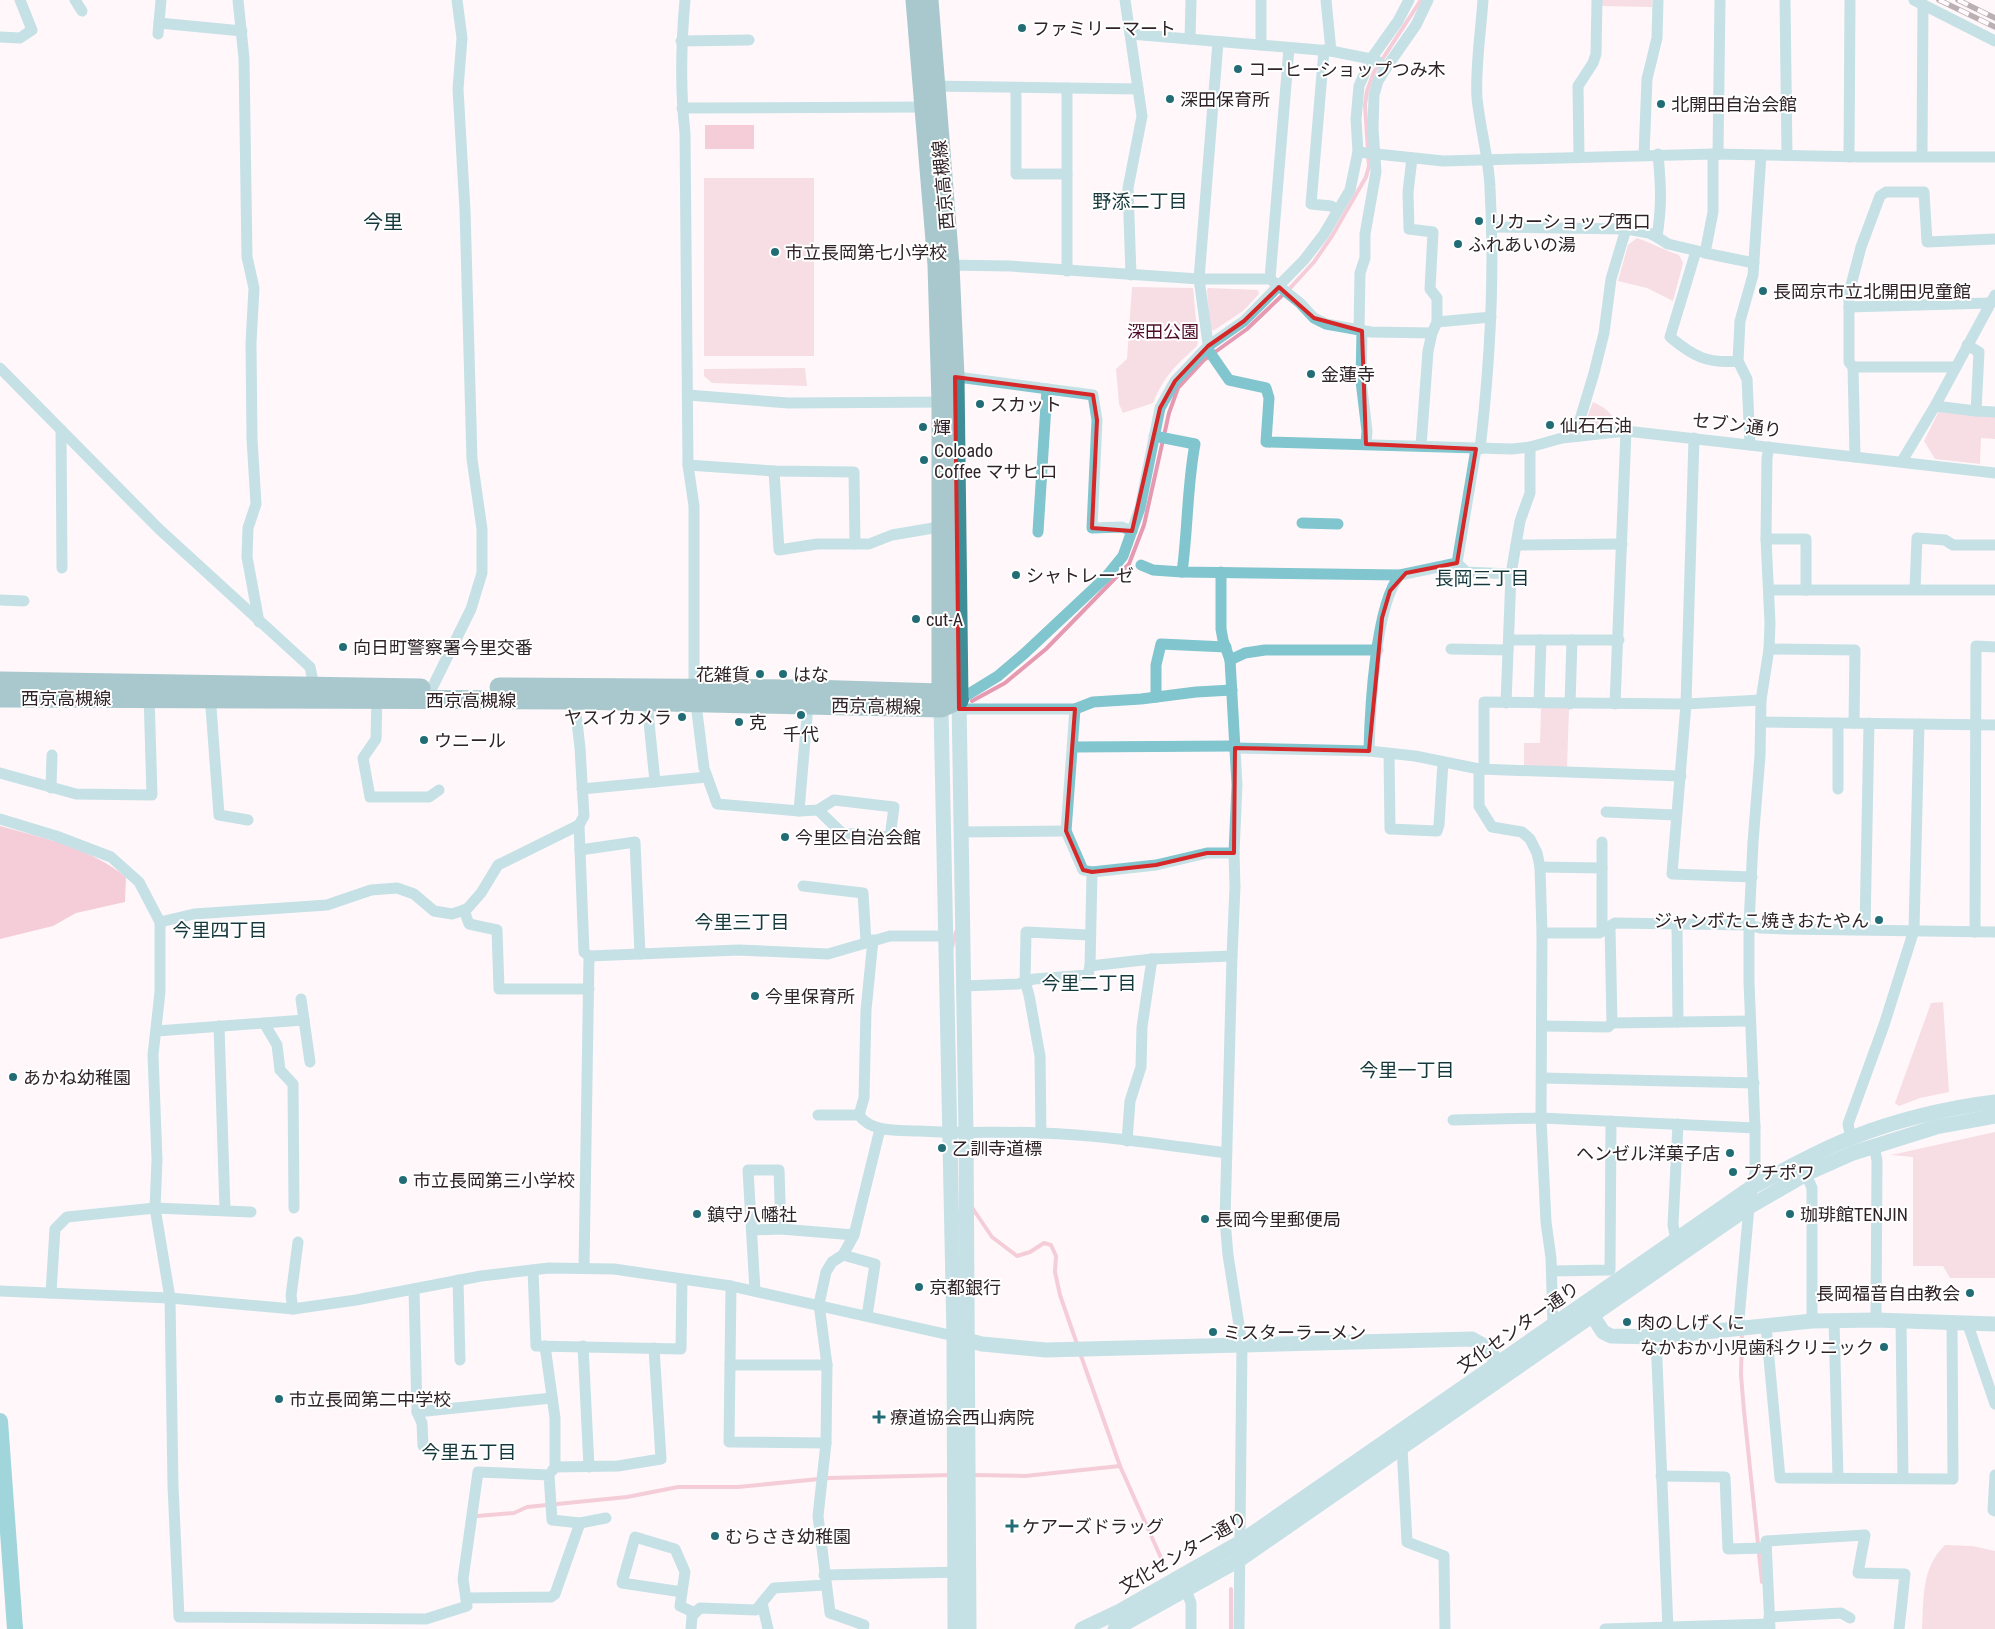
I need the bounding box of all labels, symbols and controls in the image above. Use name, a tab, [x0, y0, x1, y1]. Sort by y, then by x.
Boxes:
place label: ファミリーマート	[1032, 18, 1176, 39]
marker: ファミリーマート	[1016, 22, 1028, 34]
place label: コーヒーショップつみ木	[1248, 59, 1446, 80]
marker: コーヒーショップつみ木	[1232, 63, 1244, 75]
place label: 深田保育所	[1180, 89, 1270, 110]
marker: 深田保育所	[1164, 93, 1176, 105]
place label: 北開田自治会館	[1671, 94, 1797, 115]
marker: 北開田自治会館	[1655, 98, 1667, 110]
street label: 西京高槻線	[929, 139, 957, 231]
district label: 野添二丁目	[1092, 190, 1188, 213]
district label: 今里	[363, 210, 403, 234]
place label: リカーショップ西口	[1489, 211, 1651, 232]
marker: リカーショップ西口	[1473, 215, 1485, 227]
place label: ふれあいの湯	[1468, 234, 1576, 255]
marker: ふれあいの湯	[1452, 238, 1464, 250]
place label: 市立長岡第七小学校	[785, 242, 947, 263]
marker: 市立長岡第七小学校	[769, 246, 781, 258]
place label: 長岡京市立北開田児童館	[1773, 281, 1971, 302]
marker: 長岡京市立北開田児童館	[1757, 285, 1769, 297]
park label: 深田公園	[1127, 321, 1199, 342]
place label: 金蓮寺	[1321, 364, 1375, 385]
marker: 金蓮寺	[1305, 368, 1317, 380]
place label: スカット	[990, 394, 1062, 415]
marker: スカット	[974, 398, 986, 410]
street label: セブン通り	[1691, 409, 1783, 441]
place label: 仙石石油	[1560, 415, 1632, 436]
place label: 輝	[933, 417, 951, 438]
marker: 仙石石油	[1544, 419, 1556, 431]
marker: 輝	[917, 421, 929, 433]
place label: Coloado Coffee マサヒロ	[934, 440, 1057, 482]
marker: Coloado Coffee マサヒロ	[918, 454, 930, 466]
place label: シャトレーゼ	[1026, 565, 1134, 586]
district label: 長岡三丁目	[1434, 567, 1530, 590]
marker: シャトレーゼ	[1010, 569, 1022, 581]
place label: cut-A	[926, 609, 964, 630]
marker: cut-A	[910, 613, 922, 625]
place label: 向日町警察署今里交番	[353, 637, 533, 658]
marker: 向日町警察署今里交番	[337, 641, 349, 653]
place label: 花雑貨	[696, 664, 750, 685]
place label: はな	[793, 664, 829, 685]
marker: 花雑貨	[754, 668, 766, 680]
marker: はな	[777, 668, 789, 680]
street label: 西京高槻線	[21, 688, 111, 709]
street label: 西京高槻線	[426, 690, 516, 711]
street label: 西京高槻線	[831, 695, 921, 717]
place label: ヤスイカメラ	[564, 707, 672, 728]
marker: 千代	[795, 709, 807, 721]
marker: ヤスイカメラ	[676, 711, 688, 723]
place label: 克	[749, 712, 767, 733]
marker: 克	[733, 716, 745, 728]
place label: 千代	[783, 724, 819, 745]
place label: ウニール	[434, 730, 506, 751]
marker: ウニール	[418, 734, 430, 746]
place label: 今里区自治会館	[795, 827, 921, 848]
marker: 今里区自治会館	[779, 831, 791, 843]
place label: ジャンボたこ焼きおたやん	[1654, 910, 1869, 931]
district label: 今里三丁目	[694, 911, 790, 934]
marker: ジャンボたこ焼きおたやん	[1873, 914, 1885, 926]
district label: 今里四丁目	[172, 919, 268, 942]
district label: 今里二丁目	[1041, 972, 1137, 995]
place label: 今里保育所	[765, 986, 855, 1007]
marker: 今里保育所	[749, 990, 761, 1002]
district label: 今里一丁目	[1359, 1059, 1455, 1082]
place label: あかね幼稚園	[23, 1067, 131, 1088]
marker: あかね幼稚園	[7, 1071, 19, 1083]
place label: 乙訓寺道標	[952, 1138, 1042, 1159]
marker: 乙訓寺道標	[936, 1142, 948, 1154]
place label: ヘンゼル洋菓子店	[1576, 1143, 1720, 1164]
marker: ヘンゼル洋菓子店	[1724, 1147, 1736, 1159]
place label: プチポワ	[1743, 1162, 1815, 1183]
marker: プチポワ	[1727, 1166, 1739, 1178]
place label: 市立長岡第三小学校	[413, 1170, 575, 1191]
marker: 市立長岡第三小学校	[397, 1174, 409, 1186]
place label: 鎮守八幡社	[707, 1204, 797, 1225]
place label: 珈琲館TENJIN	[1800, 1204, 1908, 1225]
marker: 鎮守八幡社	[691, 1208, 703, 1220]
marker: 珈琲館TENJIN	[1784, 1208, 1796, 1220]
place label: 長岡今里郵便局	[1215, 1209, 1341, 1230]
marker: 長岡今里郵便局	[1199, 1213, 1211, 1225]
place label: 京都銀行	[929, 1277, 1001, 1298]
street label: 文化センター通り	[1453, 1277, 1583, 1377]
marker: 京都銀行	[913, 1281, 925, 1293]
place label: 長岡福音自由教会	[1816, 1283, 1960, 1304]
marker: 長岡福音自由教会	[1964, 1287, 1976, 1299]
place label: 肉のしげくに	[1637, 1312, 1745, 1333]
marker: 肉のしげくに	[1621, 1316, 1633, 1328]
place label: ミスターラーメン	[1223, 1322, 1366, 1343]
marker: ミスターラーメン	[1207, 1326, 1219, 1338]
place label: なかおか小児歯科クリニック	[1640, 1337, 1874, 1358]
marker: なかおか小児歯科クリニック	[1878, 1341, 1890, 1353]
place label: 市立長岡第二中学校	[289, 1389, 451, 1410]
marker: 市立長岡第二中学校	[273, 1393, 285, 1405]
place label: 療道協会西山病院	[890, 1407, 1034, 1428]
marker: 療道協会西山病院	[872, 1410, 886, 1424]
district label: 今里五丁目	[421, 1441, 517, 1464]
street label: 文化センター通り	[1115, 1507, 1251, 1597]
place label: ケアーズドラッグ	[1022, 1516, 1164, 1537]
marker: ケアーズドラッグ	[1006, 1520, 1018, 1532]
place label: むらさき幼稚園	[725, 1526, 851, 1547]
marker: むらさき幼稚園	[709, 1530, 721, 1542]

